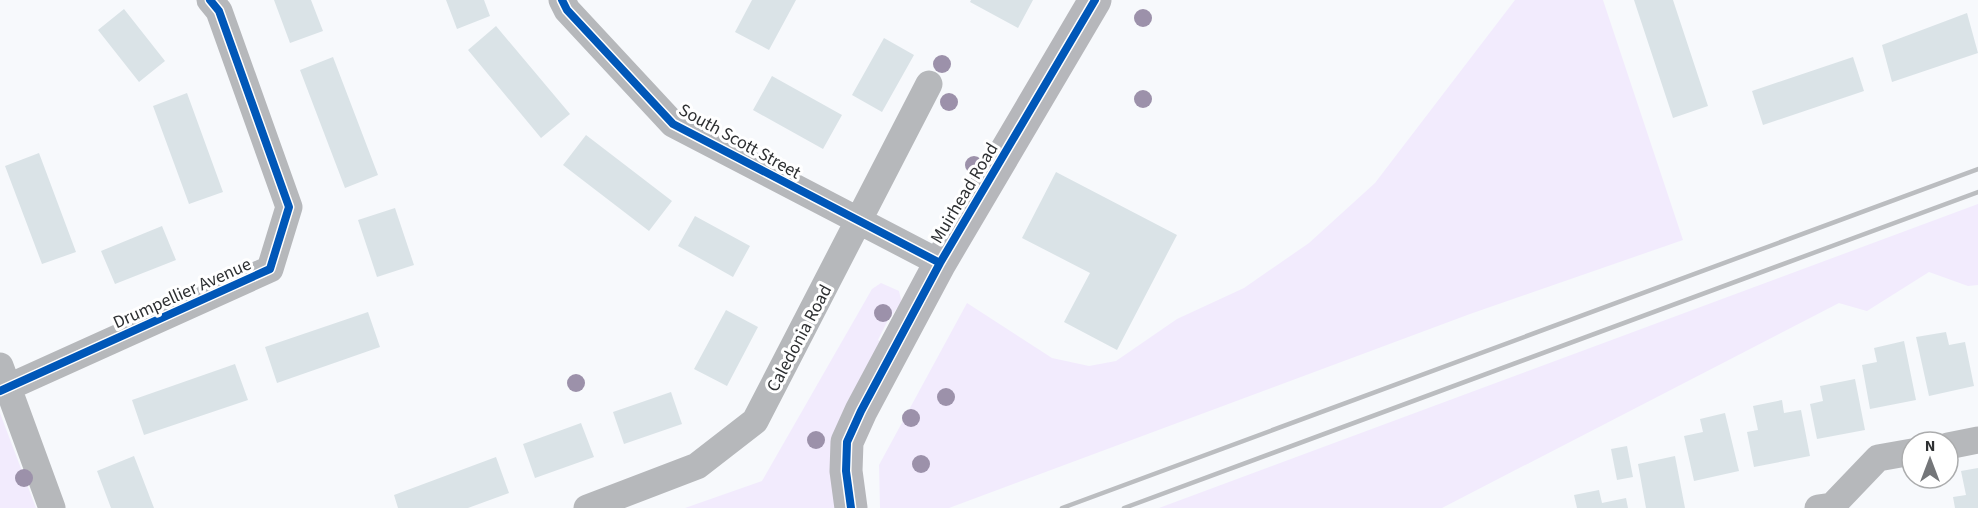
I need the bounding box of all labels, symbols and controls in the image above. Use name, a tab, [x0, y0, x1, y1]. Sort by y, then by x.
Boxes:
street label: South Scott Street	[674, 98, 805, 185]
street label: Muirhead Road	[925, 138, 1004, 248]
street label: Drumpellier Avenue	[109, 252, 255, 335]
street label: Caledonia Road	[761, 280, 838, 396]
north arrow	[1900, 430, 1960, 490]
text: N	[1925, 435, 1935, 457]

